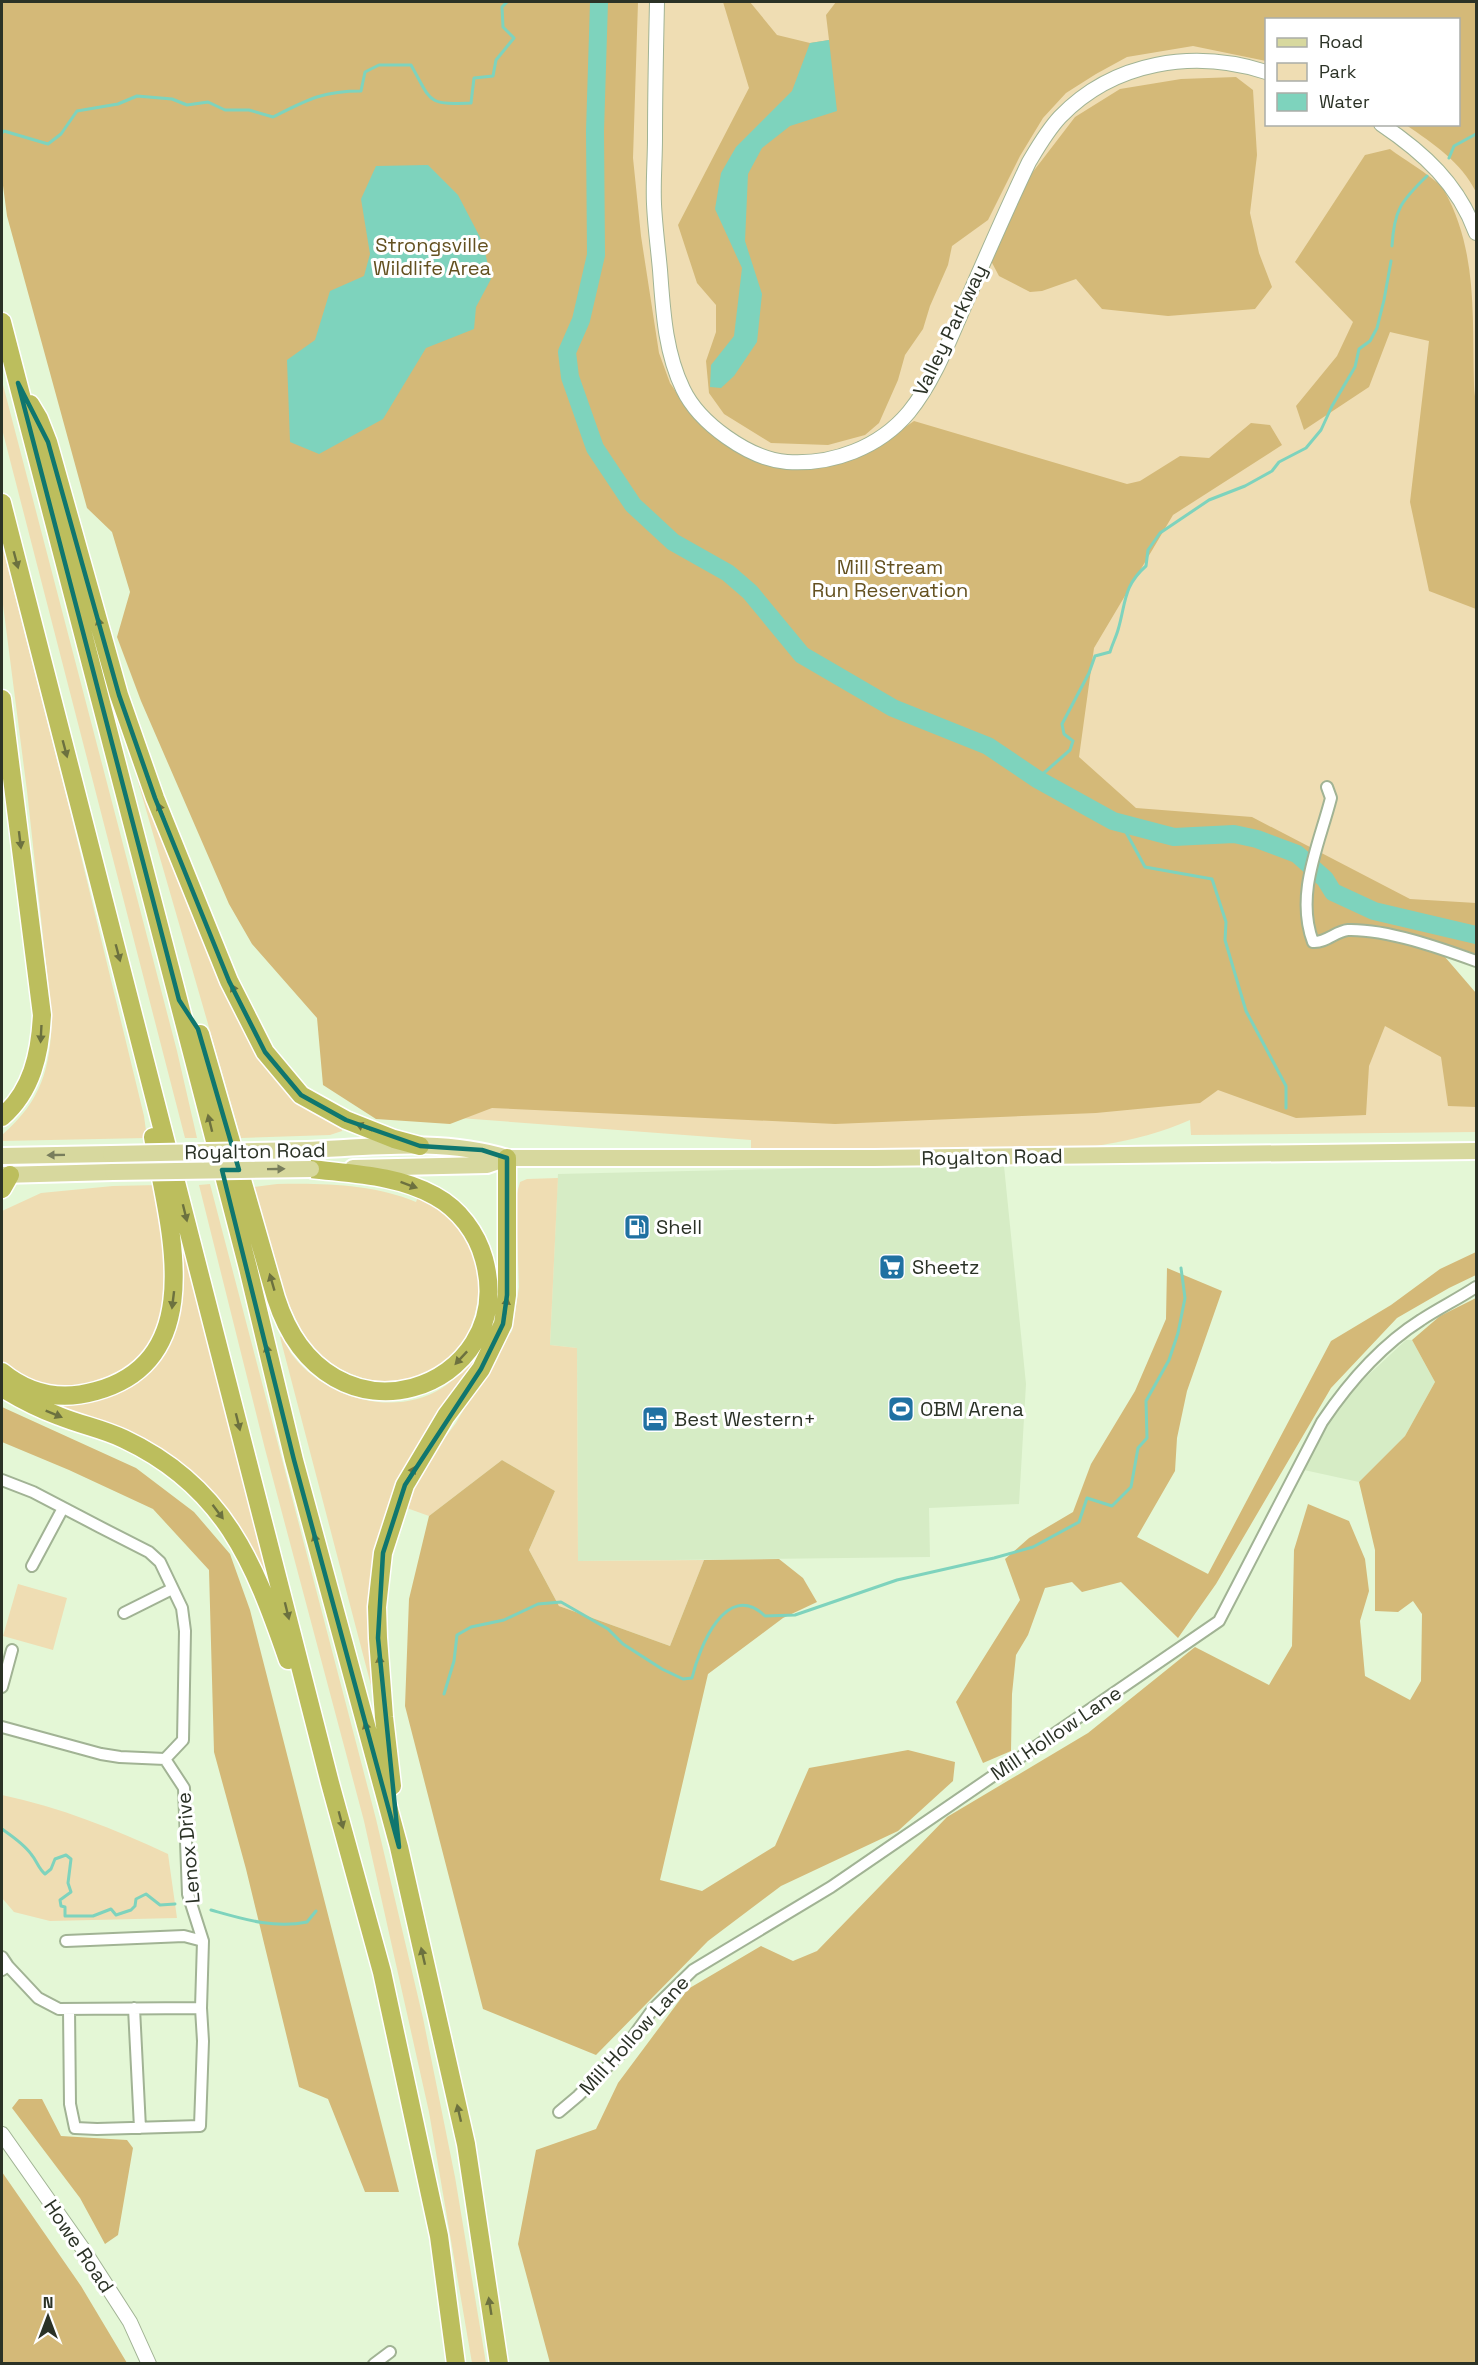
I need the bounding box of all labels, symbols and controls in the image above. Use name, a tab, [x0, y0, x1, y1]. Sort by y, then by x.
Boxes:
legend	[1265, 18, 1460, 126]
text: Road	[1319, 30, 1363, 53]
text: Park	[1319, 60, 1357, 83]
text: Water	[1319, 90, 1370, 113]
park label: Strongsville Wildlife Area	[373, 232, 491, 281]
street label: Valley Parkway	[907, 260, 993, 400]
one-way arrow	[12, 551, 22, 569]
park label: Mill Stream Run Reservation	[812, 554, 968, 603]
one-way arrow	[94, 617, 104, 636]
one-way arrow	[61, 740, 71, 758]
one-way arrow	[156, 802, 166, 820]
one-way arrow	[16, 831, 25, 850]
one-way arrow	[114, 943, 124, 962]
one-way arrow	[230, 983, 239, 1000]
one-way arrow	[36, 1024, 45, 1043]
one-way arrow	[205, 1114, 215, 1132]
one-way arrow	[355, 1122, 373, 1132]
street label: Royalton Road	[184, 1137, 326, 1165]
street label: Royalton Road	[921, 1143, 1063, 1171]
one-way arrow	[47, 1150, 66, 1160]
one-way arrow	[267, 1164, 286, 1174]
one-way arrow	[401, 1181, 419, 1191]
one-way arrow	[181, 1204, 190, 1222]
fuel station icon: Shell	[622, 1212, 652, 1242]
place label: Shell	[656, 1214, 702, 1240]
supermarket icon: Sheetz	[877, 1252, 907, 1282]
place label: Sheetz	[912, 1254, 979, 1280]
one-way arrow	[266, 1273, 276, 1291]
one-way arrow	[168, 1291, 178, 1310]
one-way arrow	[501, 1296, 511, 1315]
one-way arrow	[263, 1343, 273, 1362]
one-way arrow	[454, 1350, 468, 1365]
sports icon: OBM Arena	[886, 1394, 916, 1424]
place label: OBM Arena	[920, 1396, 1024, 1422]
hotel icon: Best Western+	[640, 1404, 670, 1434]
place label: Best Western+	[674, 1406, 816, 1432]
one-way arrow	[45, 1409, 63, 1419]
one-way arrow	[234, 1413, 244, 1432]
one-way arrow	[405, 1466, 416, 1482]
one-way arrow	[211, 1505, 223, 1520]
one-way arrow	[311, 1532, 321, 1551]
one-way arrow	[282, 1602, 292, 1621]
one-way arrow	[375, 1654, 385, 1673]
street label: Mill Hollow Lane	[986, 1680, 1126, 1786]
one-way arrow	[362, 1721, 372, 1739]
street label: Lenox Drive	[170, 1791, 206, 1905]
one-way arrow	[336, 1811, 346, 1830]
one-way arrow	[418, 1947, 428, 1966]
street label: Mill Hollow Lane	[573, 1970, 695, 2100]
one-way arrow	[453, 2104, 463, 2123]
street label: Howe Road	[38, 2194, 120, 2298]
north arrow	[18, 2287, 78, 2347]
text: N	[43, 2292, 53, 2313]
one-way arrow	[486, 2296, 495, 2315]

